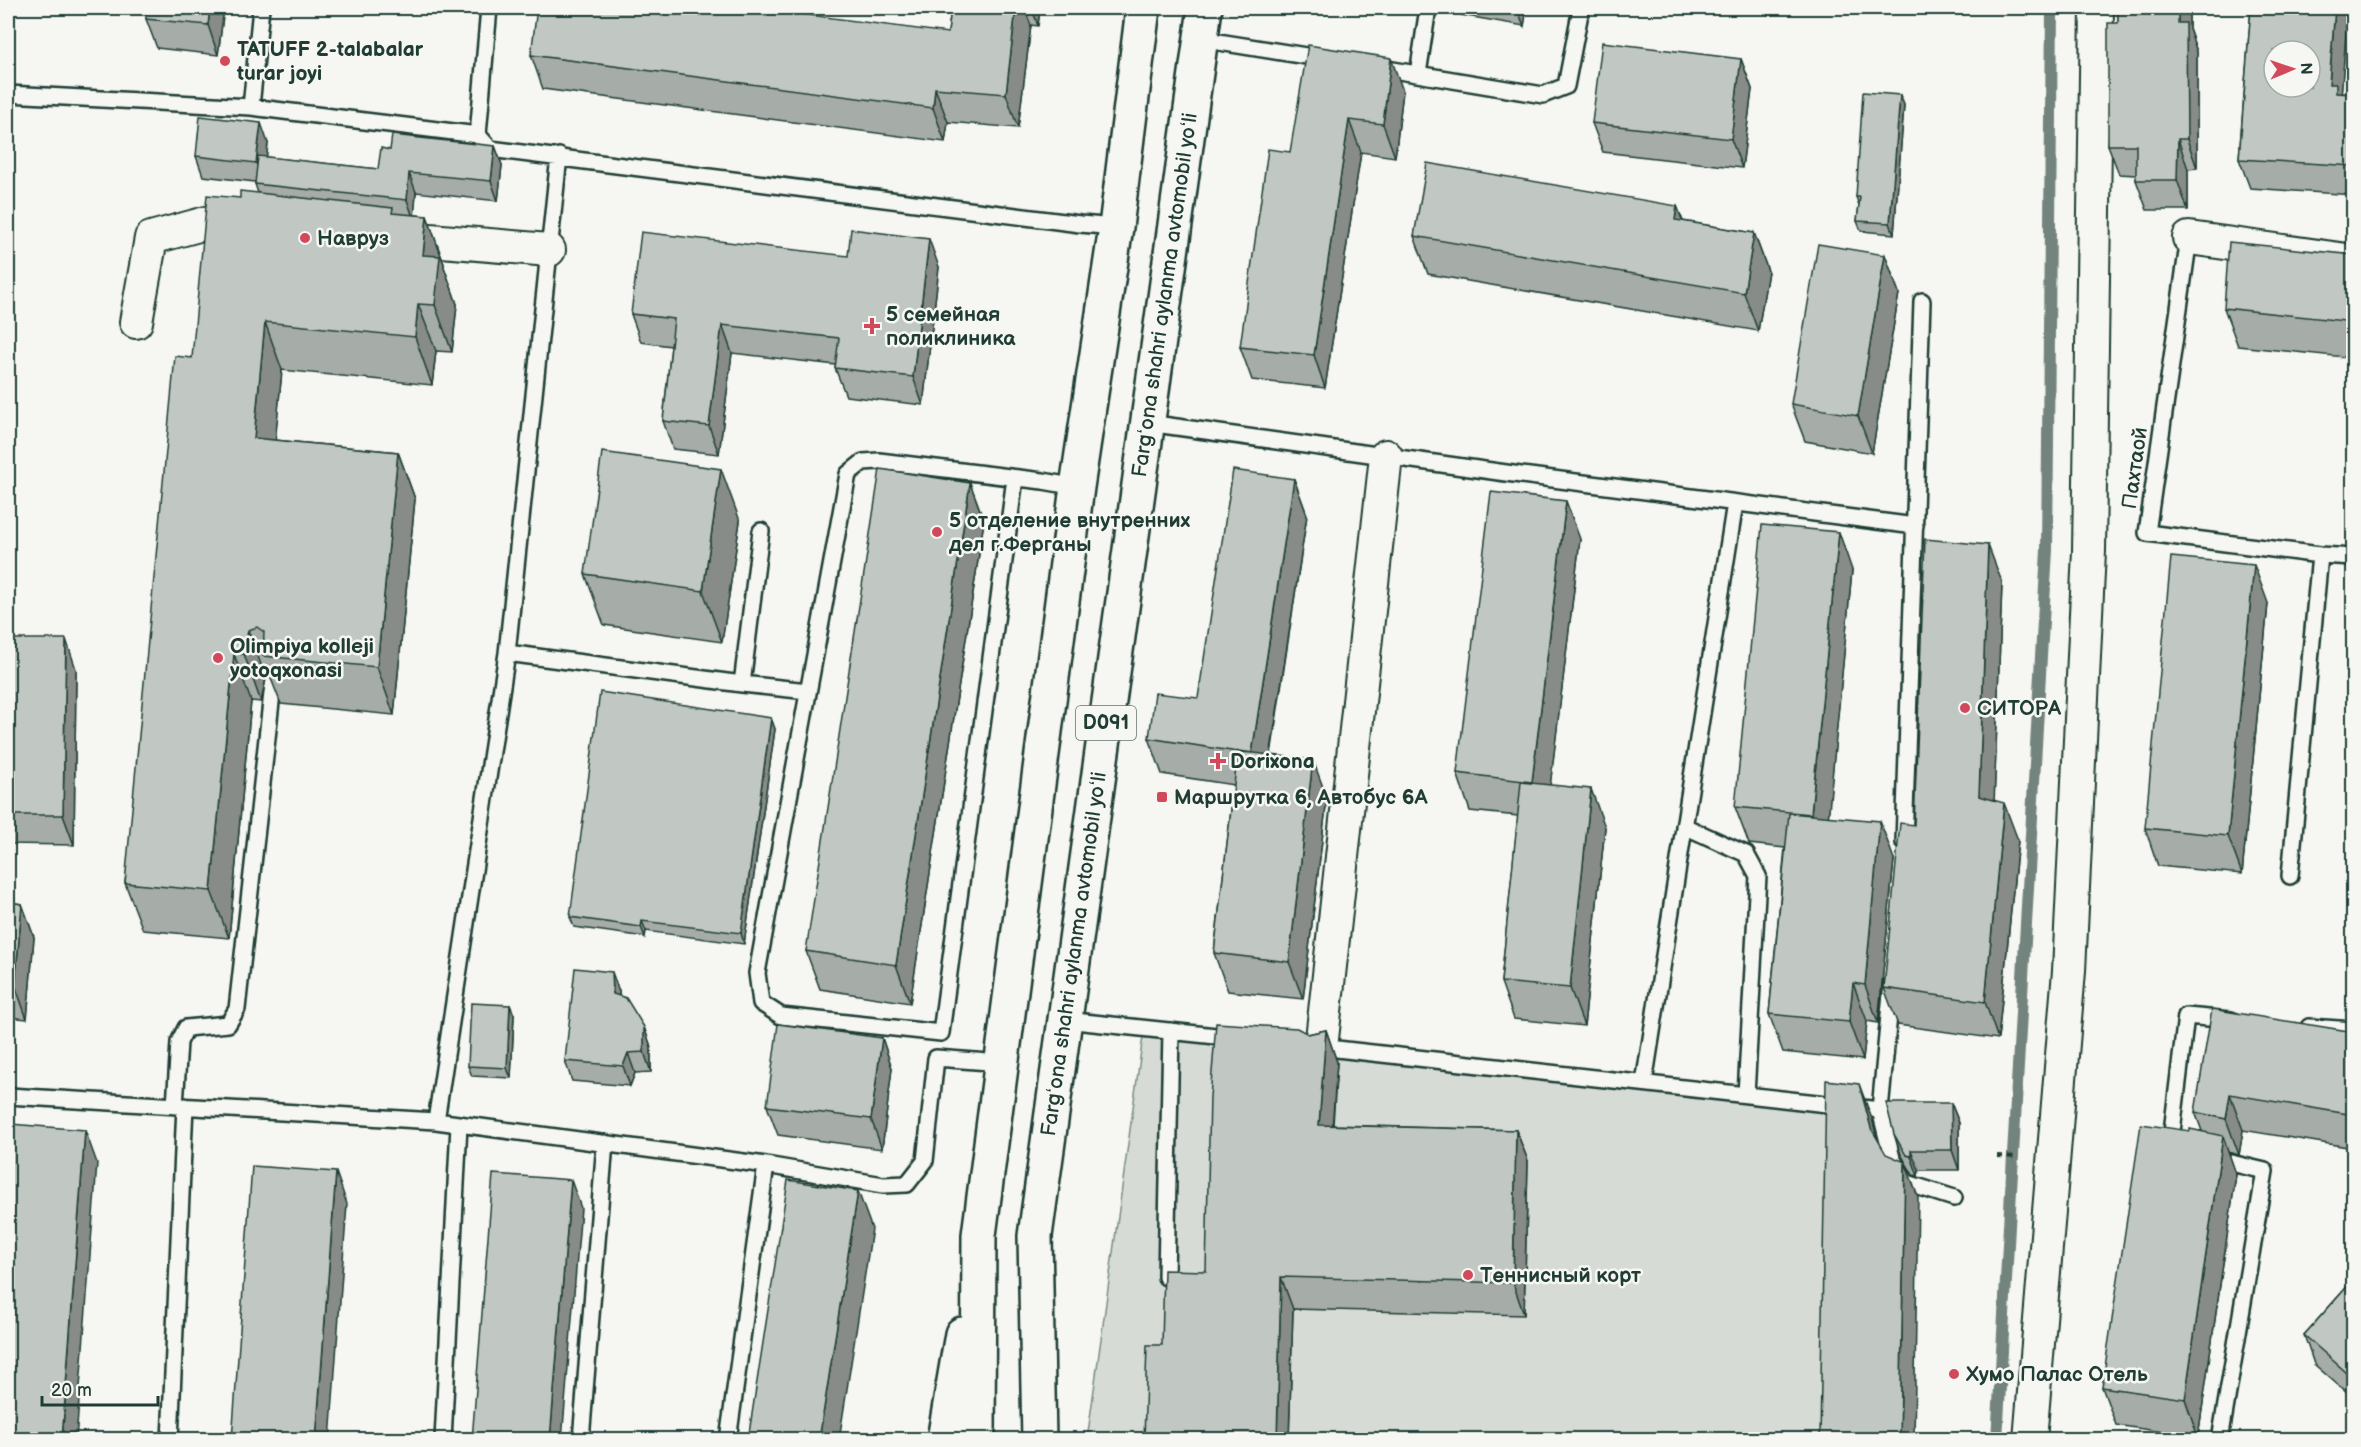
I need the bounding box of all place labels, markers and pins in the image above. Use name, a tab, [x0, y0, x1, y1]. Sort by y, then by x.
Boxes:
place label: TATUFF 2-talabalar turar joyi	[236, 37, 424, 86]
marker: TATUFF 2-talabalar turar joyi	[218, 54, 232, 68]
place label: Навруз	[317, 226, 389, 251]
marker: Навруз	[298, 231, 312, 245]
place label: 5 семейная поликлиника	[886, 302, 1016, 351]
marker: 5 семейная поликлиника	[863, 317, 881, 335]
place label: 5 отделение внутренних дел г.Ферганы	[948, 508, 1190, 557]
marker: 5 отделение внутренних дел г.Ферганы	[930, 525, 944, 539]
place label: Olimpiya kolleji yotoqxonasi	[230, 634, 374, 683]
marker: Olimpiya kolleji yotoqxonasi	[211, 651, 225, 665]
place label: СИТОРА	[1977, 696, 2062, 721]
marker: СИТОРА	[1958, 701, 1972, 715]
place label: Dorixona	[1230, 749, 1315, 774]
marker: Dorixona	[1211, 754, 1225, 768]
place label: Маршрутка 6, Автобус 6А	[1174, 785, 1429, 810]
marker: Маршрутка 6, Автобус 6А	[1155, 790, 1169, 804]
place label: Теннисный корт	[1480, 1263, 1641, 1288]
marker: Теннисный корт	[1461, 1268, 1475, 1282]
place label: Хумо Палас Отель	[1965, 1362, 2148, 1387]
marker: Хумо Палас Отель	[1947, 1367, 1961, 1381]

